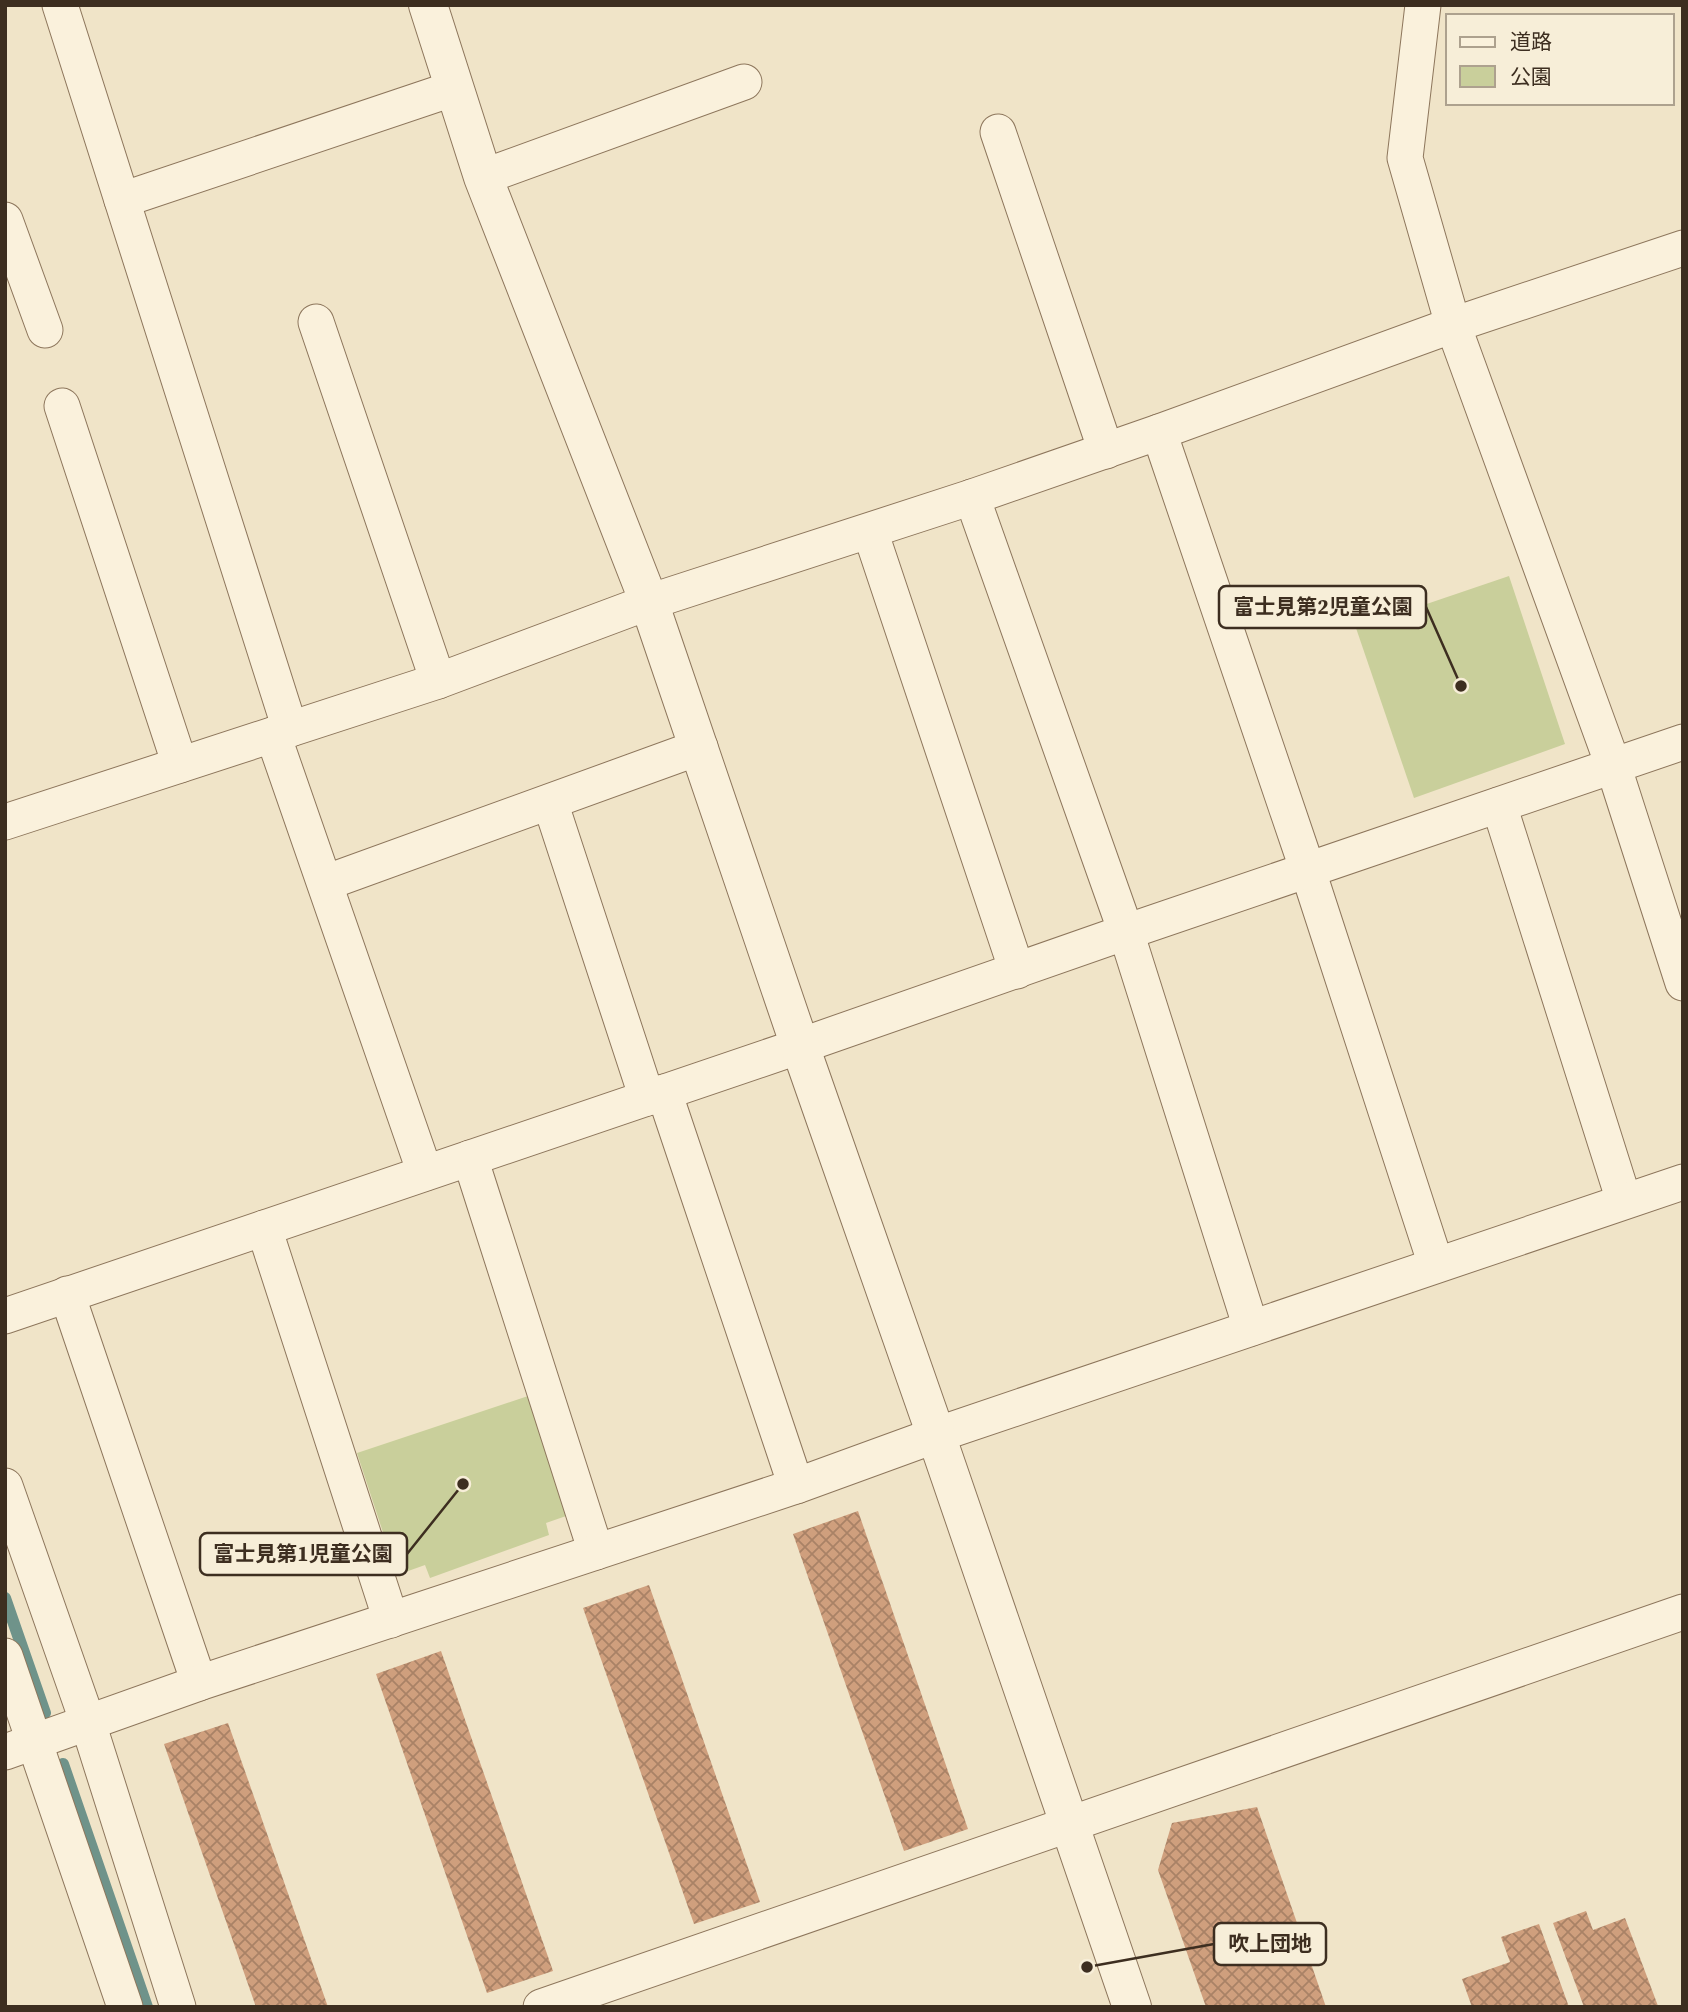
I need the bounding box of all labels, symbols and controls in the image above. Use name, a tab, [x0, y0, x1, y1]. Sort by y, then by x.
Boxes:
legend	[1446, 14, 1674, 105]
text: 道路	[1510, 27, 1552, 56]
text: 公園	[1510, 62, 1552, 91]
callout: 富士見第2児童公園	[1219, 586, 1426, 628]
text: 富士見第2児童公園	[1233, 592, 1413, 621]
callout: 富士見第1児童公園	[200, 1533, 407, 1575]
text: 富士見第1児童公園	[213, 1539, 393, 1568]
callout: 吹上団地	[1214, 1923, 1326, 1965]
text: 吹上団地	[1228, 1929, 1312, 1958]

